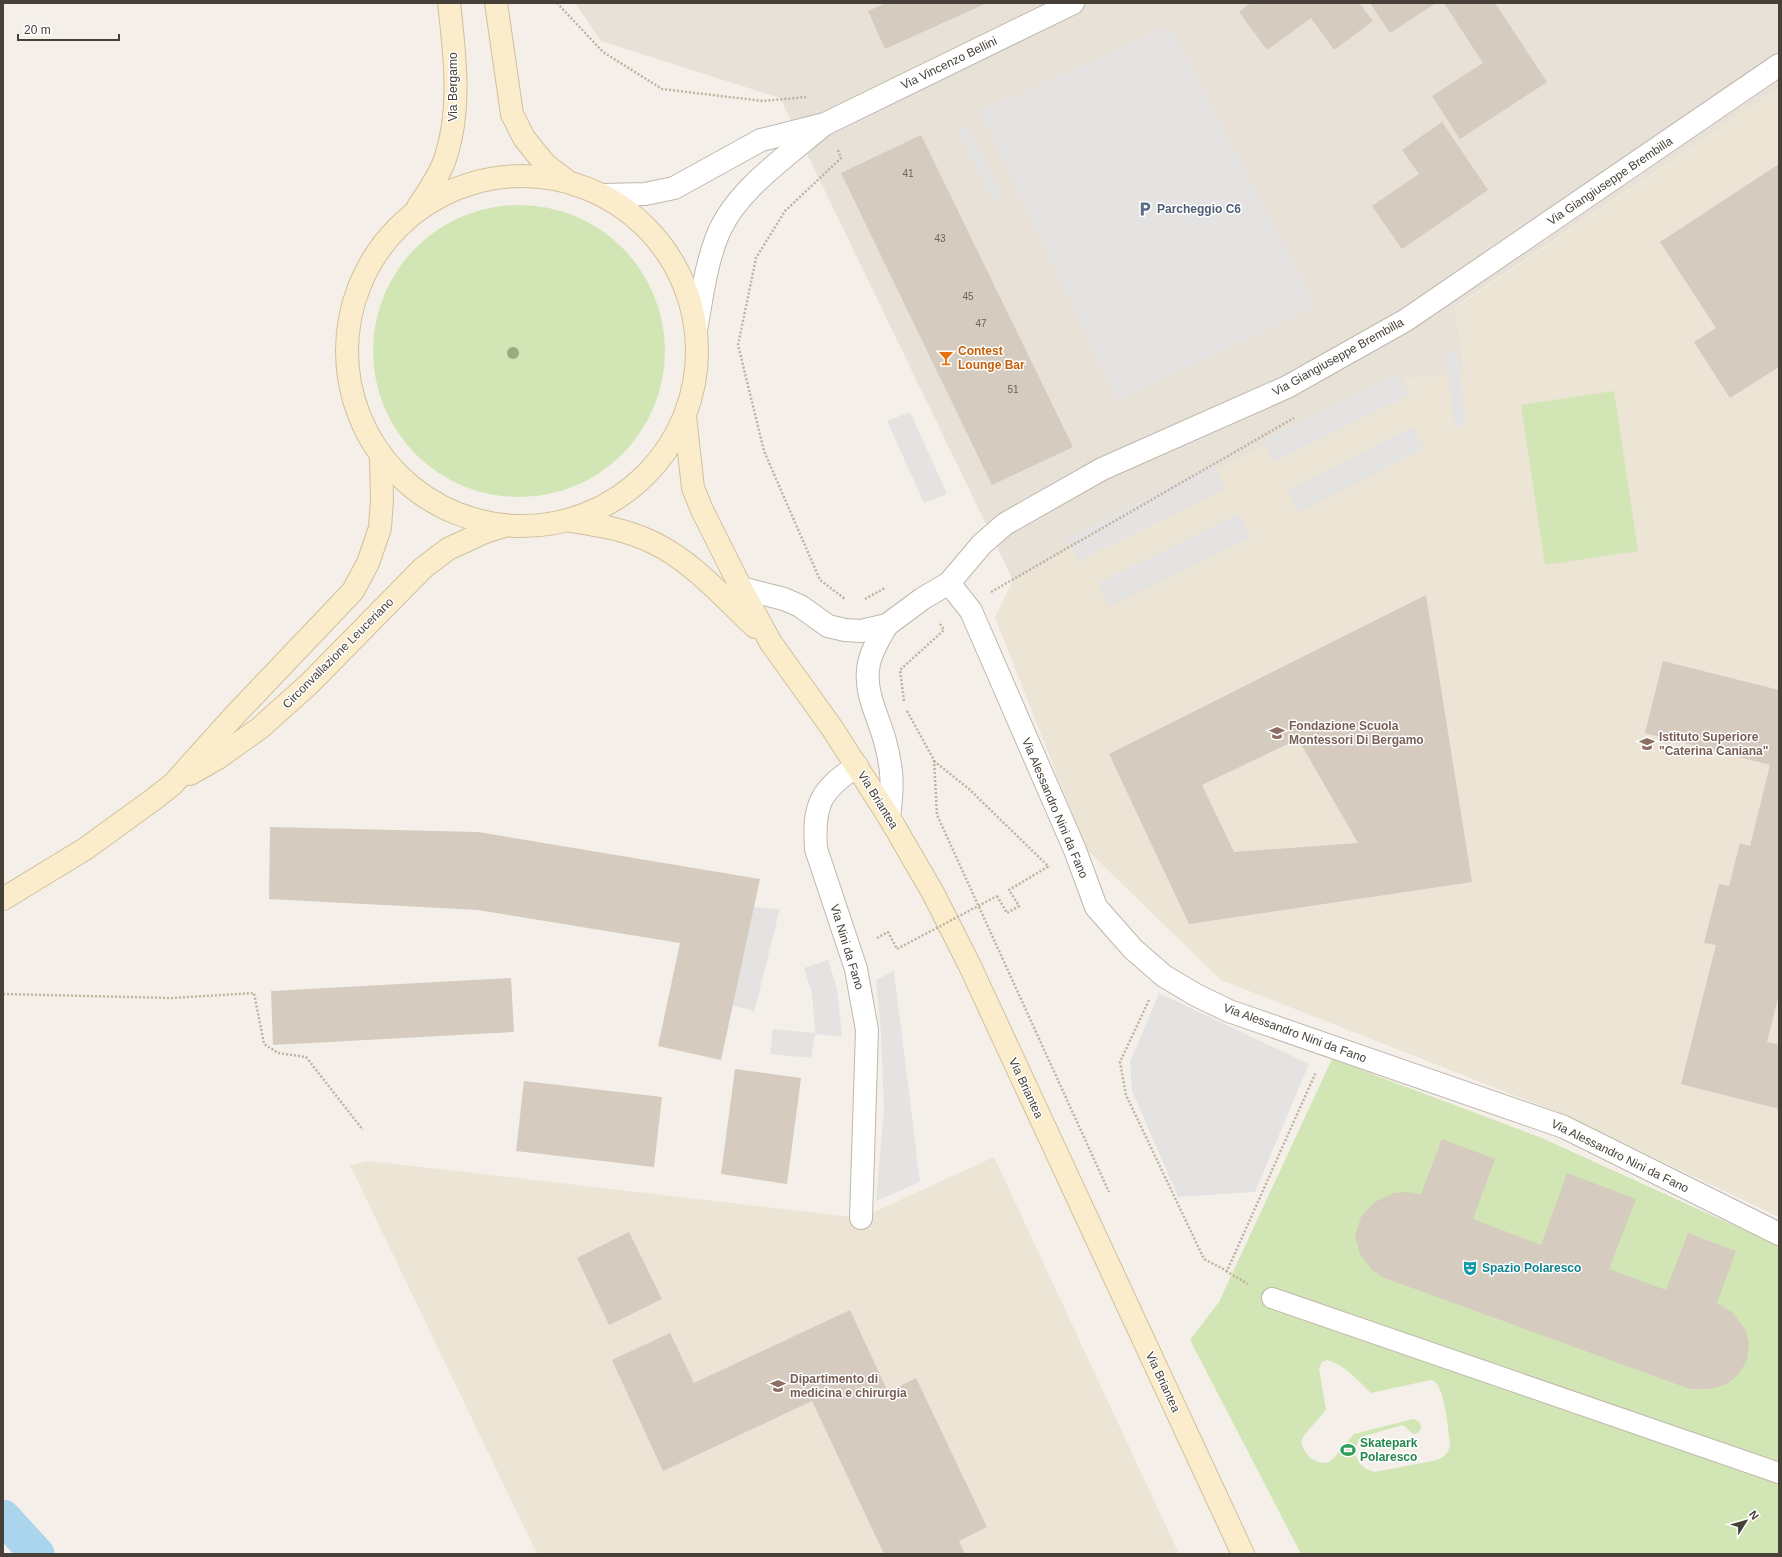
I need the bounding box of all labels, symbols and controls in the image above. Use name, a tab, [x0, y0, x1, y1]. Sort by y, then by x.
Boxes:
scale bar	[18, 16, 119, 42]
text: 20 m	[24, 23, 51, 37]
street label: Via Vincenzo Bellini	[899, 34, 999, 92]
street label: Via Bergamo	[446, 52, 460, 122]
street label: Via Giangiuseppe Brembilla	[1545, 134, 1675, 228]
house number: 41	[902, 168, 914, 179]
parking icon: Parcheggio C6	[1136, 200, 1154, 218]
place label: Parcheggio C6	[1157, 202, 1241, 216]
house number: 43	[934, 233, 946, 244]
house number: 45	[962, 291, 974, 302]
street label: Via Giangiuseppe Brembilla	[1270, 315, 1406, 399]
house number: 47	[975, 318, 987, 329]
place label: Contest Lounge Bar	[958, 344, 1025, 372]
bar icon: Contest Lounge Bar	[937, 349, 955, 367]
house number: 51	[1007, 384, 1019, 395]
street label: Circonvallazione Leuceriano	[280, 595, 396, 711]
place label: Fondazione Scuola Montessori Di Bergamo	[1289, 719, 1424, 747]
school or university icon: Fondazione Scuola Montessori Di Bergamo	[1268, 724, 1286, 742]
place label: Istituto Superiore "Caterina Caniana"	[1659, 730, 1768, 758]
school or university icon: Istituto Superiore "Caterina Caniana"	[1638, 735, 1656, 753]
street label: Via Alessandro Nini da Fano	[1019, 736, 1091, 881]
street label: Via Briantea	[855, 769, 901, 832]
street label: Via Nini da Fano	[827, 903, 867, 992]
street label: Via Alessandro Nini da Fano	[1222, 1001, 1369, 1066]
street label: Via Briantea	[1006, 1056, 1046, 1121]
street label: Via Alessandro Nini da Fano	[1549, 1117, 1691, 1196]
theatre icon: Spazio Polaresco	[1461, 1259, 1479, 1277]
place label: Spazio Polaresco	[1482, 1261, 1581, 1275]
street label: Via Briantea	[1143, 1350, 1183, 1415]
place label: Dipartimento di medicina e chirurgia	[790, 1372, 907, 1400]
school or university icon: Dipartimento di medicina e chirurgia	[769, 1377, 787, 1395]
place label: Skatepark Polaresco	[1360, 1436, 1418, 1464]
sports icon: Skatepark Polaresco	[1339, 1441, 1357, 1459]
north arrow	[1726, 1501, 1766, 1541]
text: N	[1747, 1508, 1761, 1522]

